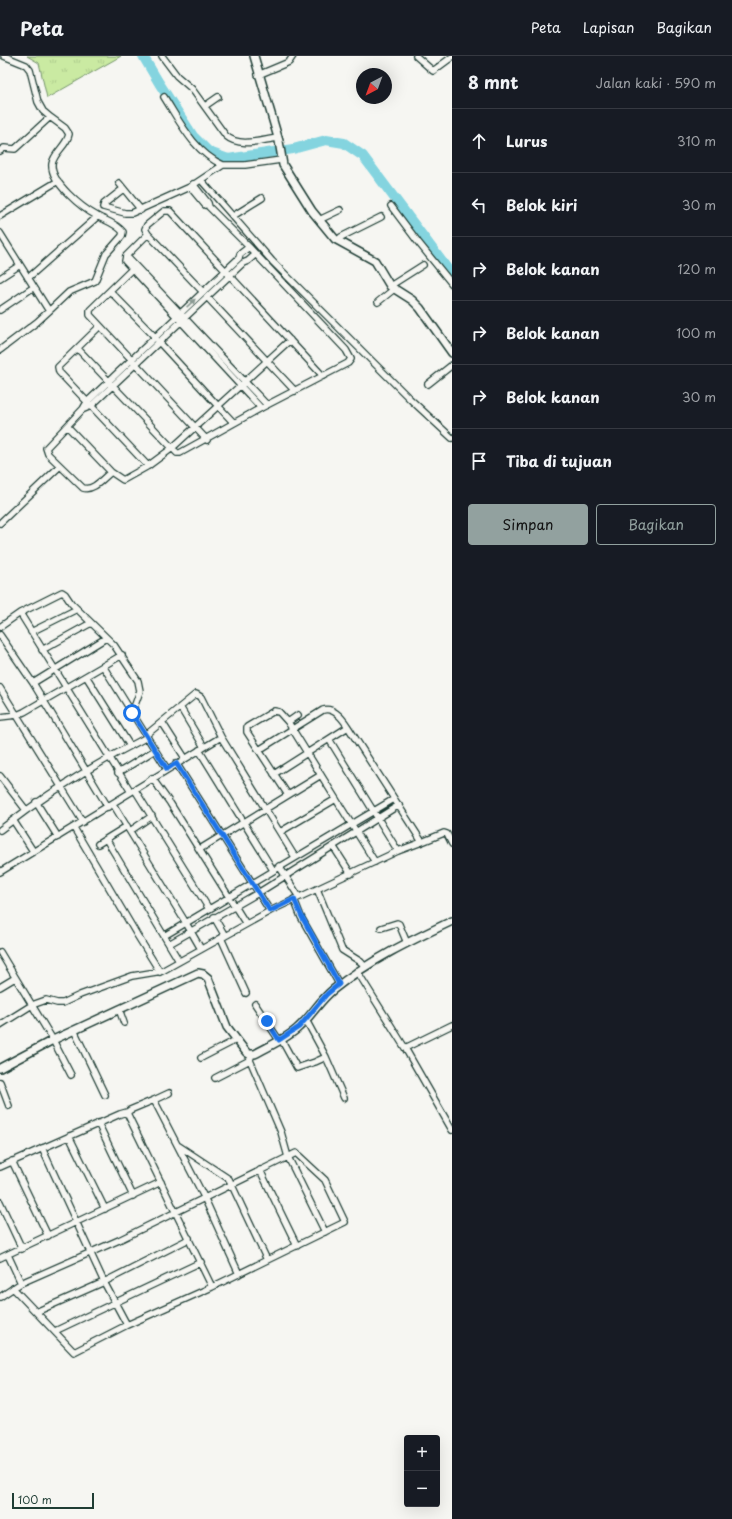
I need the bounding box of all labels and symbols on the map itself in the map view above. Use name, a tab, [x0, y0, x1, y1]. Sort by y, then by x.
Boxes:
north arrow	[356, 68, 392, 104]
one-way arrow	[186, 298, 196, 308]
route start	[123, 704, 141, 722]
route end	[258, 1012, 276, 1030]
scale bar	[12, 1491, 94, 1510]

